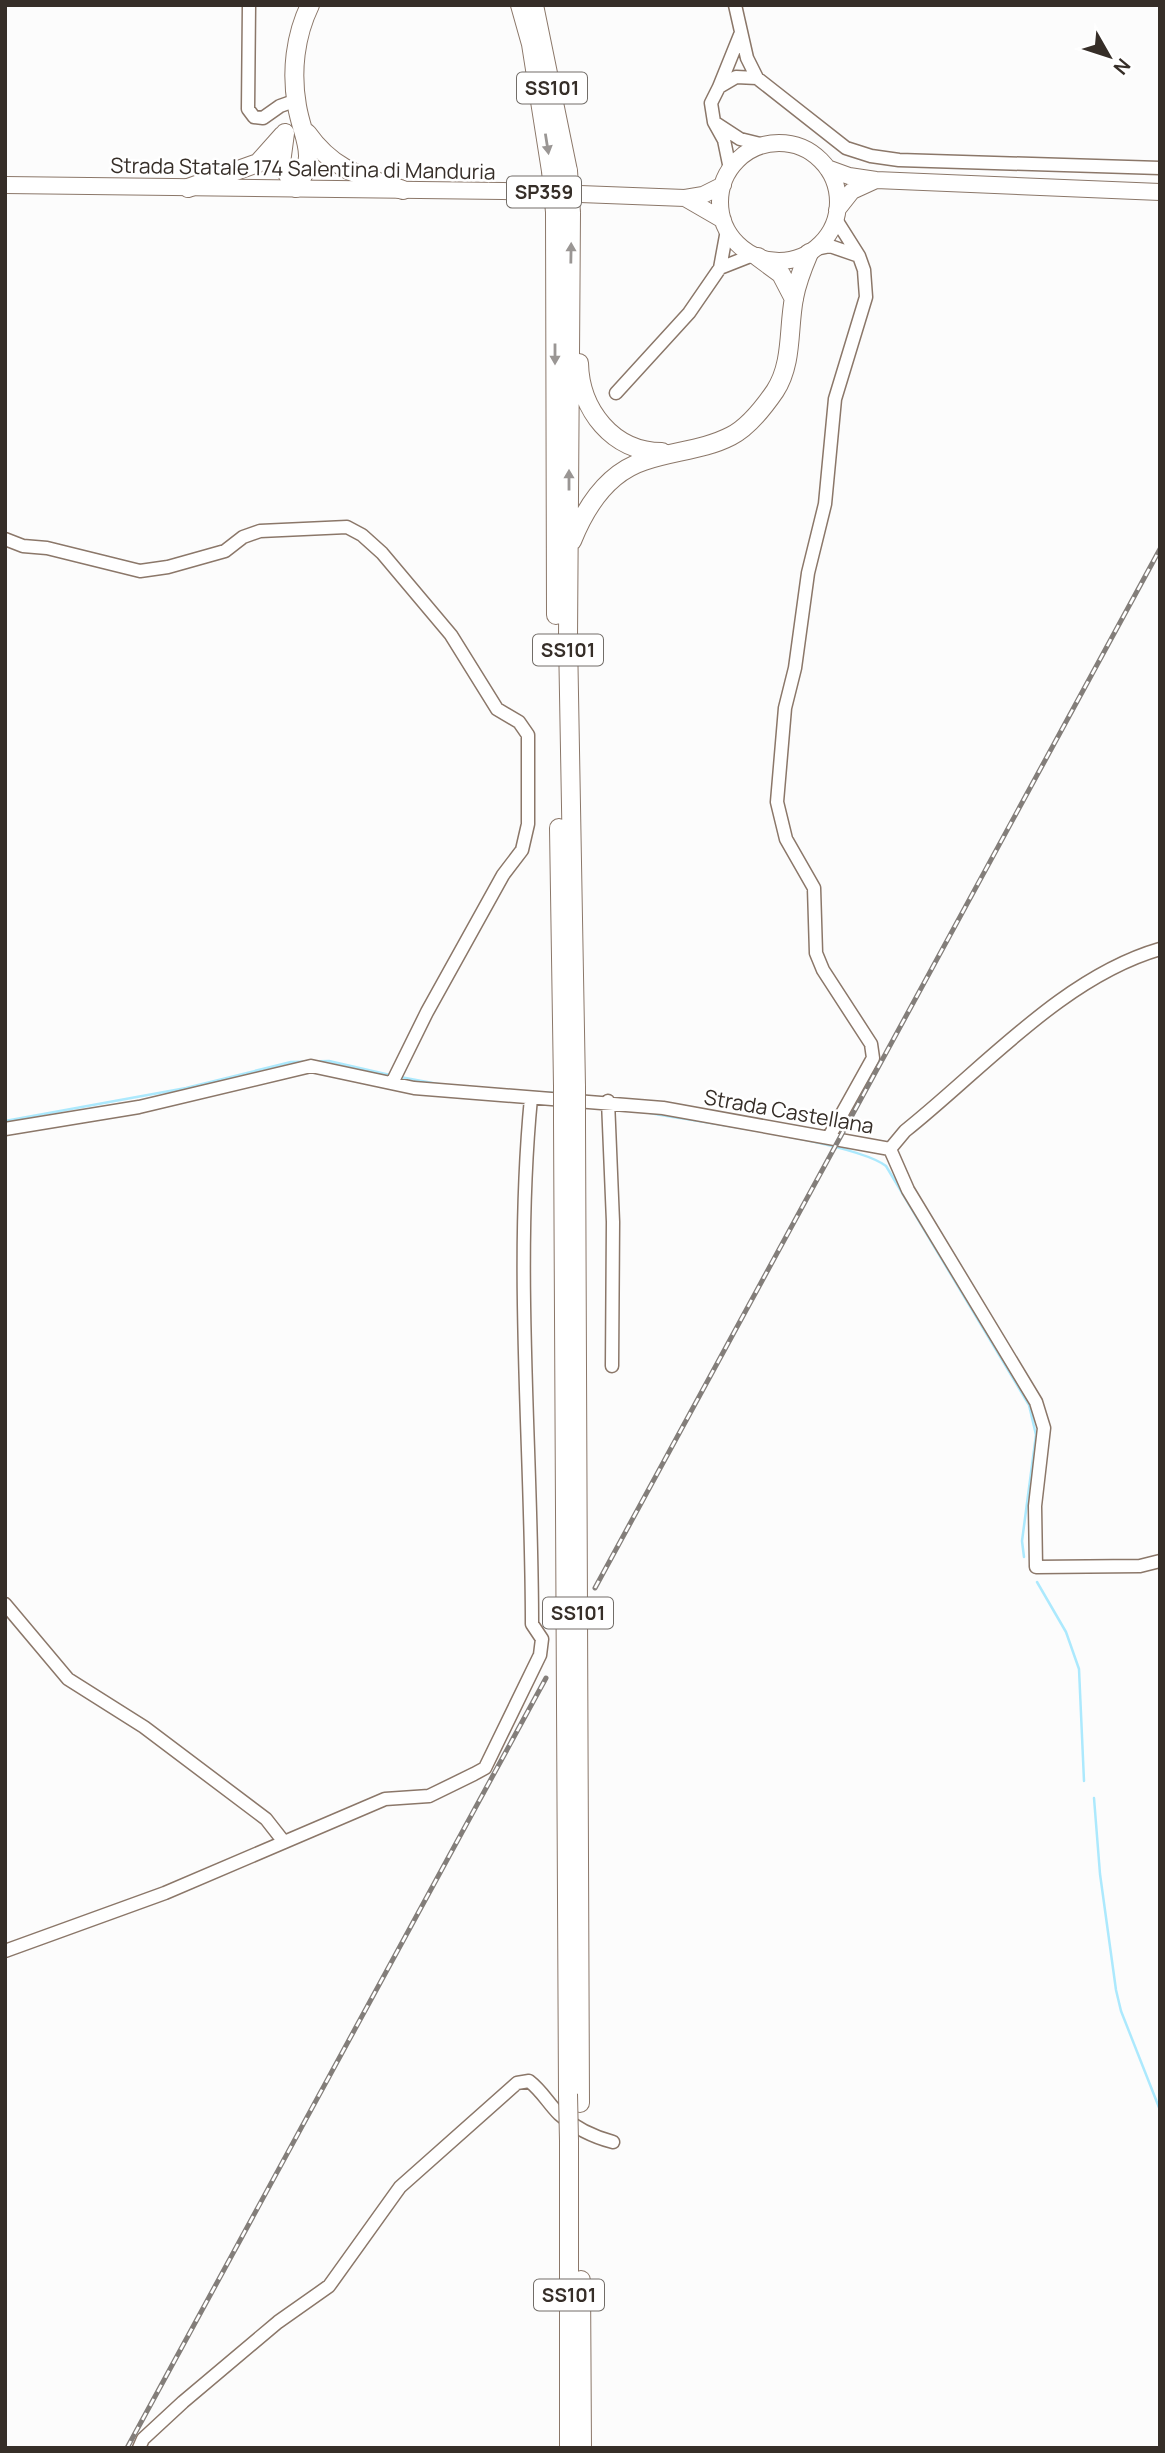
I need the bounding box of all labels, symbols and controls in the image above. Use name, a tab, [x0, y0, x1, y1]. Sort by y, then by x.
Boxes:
north arrow	[1074, 21, 1144, 91]
text: N	[1108, 53, 1137, 80]
road number: SS101	[517, 72, 587, 104]
one-way arrow	[542, 133, 553, 155]
street label: Strada Statale 174 Salentina di Manduria	[110, 151, 496, 185]
road number: SP359	[507, 176, 581, 208]
one-way arrow	[565, 242, 576, 264]
one-way arrow	[549, 343, 561, 365]
one-way arrow	[563, 469, 575, 491]
road number: SS101	[533, 635, 603, 666]
street label: Strada Castellana	[702, 1082, 876, 1140]
road number: SS101	[543, 1597, 613, 1628]
road number: SS101	[534, 2280, 604, 2310]

